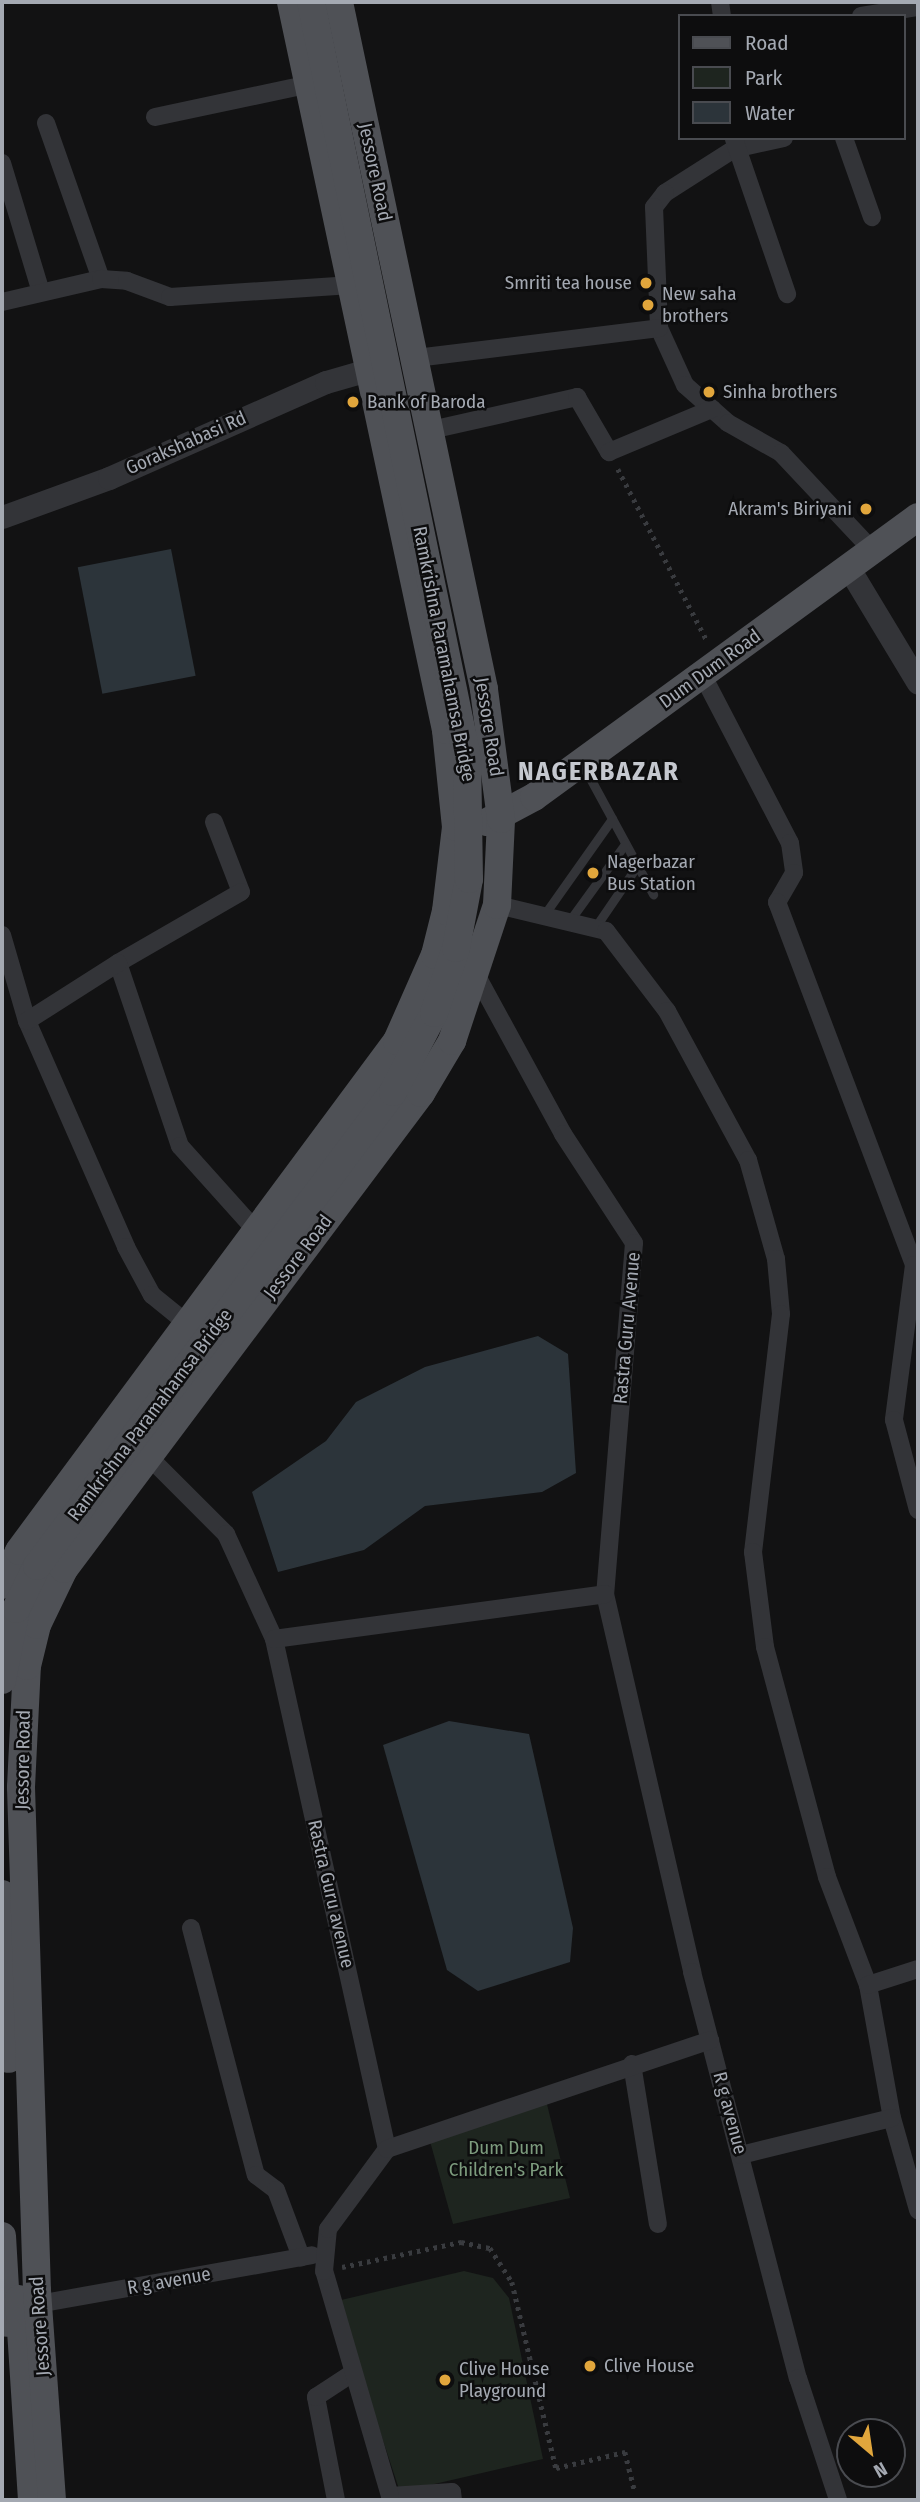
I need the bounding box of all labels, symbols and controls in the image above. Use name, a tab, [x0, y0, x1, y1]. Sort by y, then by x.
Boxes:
legend	[678, 14, 906, 140]
text: Road	[745, 30, 789, 56]
text: Park	[745, 65, 782, 91]
text: Water	[745, 100, 795, 126]
street label: Jessore Road	[353, 121, 397, 223]
place label: Smriti tea house	[505, 272, 632, 294]
marker: Smriti tea house	[638, 275, 654, 291]
place label: New saha brothers	[662, 283, 736, 327]
marker: New saha brothers	[640, 297, 656, 313]
place label: Sinha brothers	[723, 381, 837, 403]
marker: Sinha brothers	[701, 384, 717, 400]
place label: Bank of Baroda	[367, 391, 486, 413]
marker: Bank of Baroda	[345, 394, 361, 410]
street label: Gorakshabasi Rd	[122, 406, 250, 480]
place label: Akram's Biriyani	[728, 498, 852, 520]
marker: Akram's Biriyani	[858, 501, 874, 517]
street label: Ramkrishna Paramahamsa Bridge	[408, 524, 480, 784]
street label: Dum Dum Road	[655, 625, 765, 713]
street label: Jessore Road	[470, 676, 508, 778]
district label: NAGERBAZAR	[519, 756, 679, 788]
place label: Nagerbazar Bus Station	[607, 851, 696, 895]
marker: Nagerbazar Bus Station	[585, 865, 601, 881]
street label: Jessore Road	[259, 1210, 337, 1304]
street label: Rastra Guru Avenue	[609, 1251, 645, 1405]
street label: Ramkrishna Paramahamsa Bridge	[63, 1305, 237, 1525]
street label: Jessore Road	[11, 1710, 35, 1810]
street label: Rastra Guru avenue	[303, 1818, 359, 1970]
street label: R g avenue	[708, 2069, 752, 2157]
park label: Dum Dum Children's Park	[449, 2137, 563, 2181]
street label: R g avenue	[125, 2262, 213, 2300]
street label: Jessore Road	[25, 2275, 55, 2377]
place label: Clive House	[604, 2355, 694, 2377]
place label: Clive House Playground	[459, 2358, 549, 2402]
marker: Clive House	[582, 2358, 598, 2374]
marker: Clive House Playground	[437, 2372, 453, 2388]
north arrow	[836, 2418, 906, 2488]
text: N	[870, 2457, 891, 2483]

